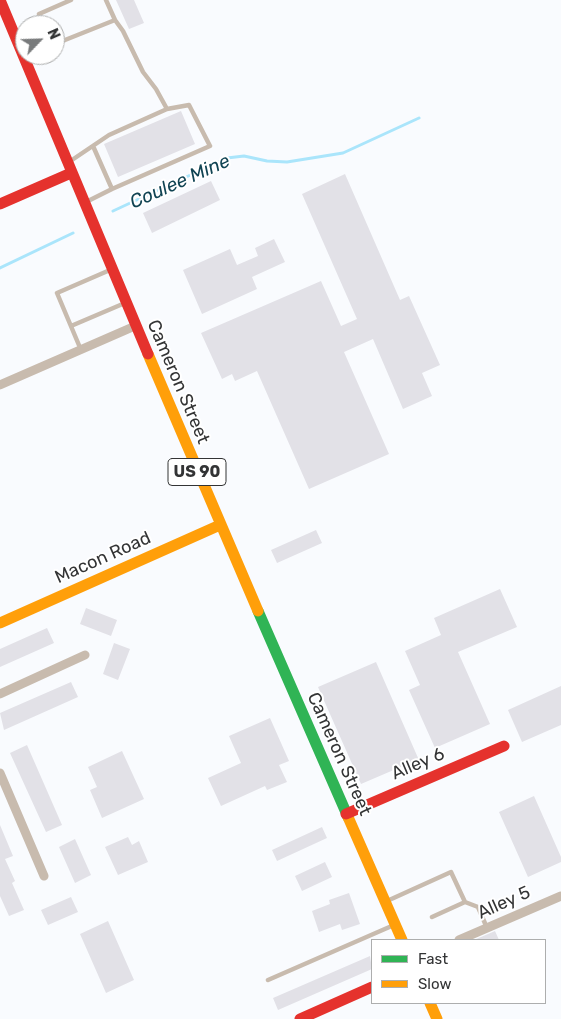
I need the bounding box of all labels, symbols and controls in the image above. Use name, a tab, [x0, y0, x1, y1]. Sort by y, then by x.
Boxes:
north arrow	[15, 15, 65, 65]
text: N	[43, 26, 63, 42]
water label: Coulee Mine	[126, 150, 234, 214]
street label: Cameron Street	[142, 317, 214, 447]
road number: US 90	[168, 458, 226, 486]
street label: Macon Road	[52, 527, 154, 589]
street label: Cameron Street	[302, 689, 376, 819]
street label: Alley 6	[388, 743, 448, 785]
street label: Alley 5	[474, 882, 534, 924]
legend	[371, 939, 546, 1004]
text: Fast	[418, 950, 448, 968]
text: Slow	[418, 975, 451, 993]

